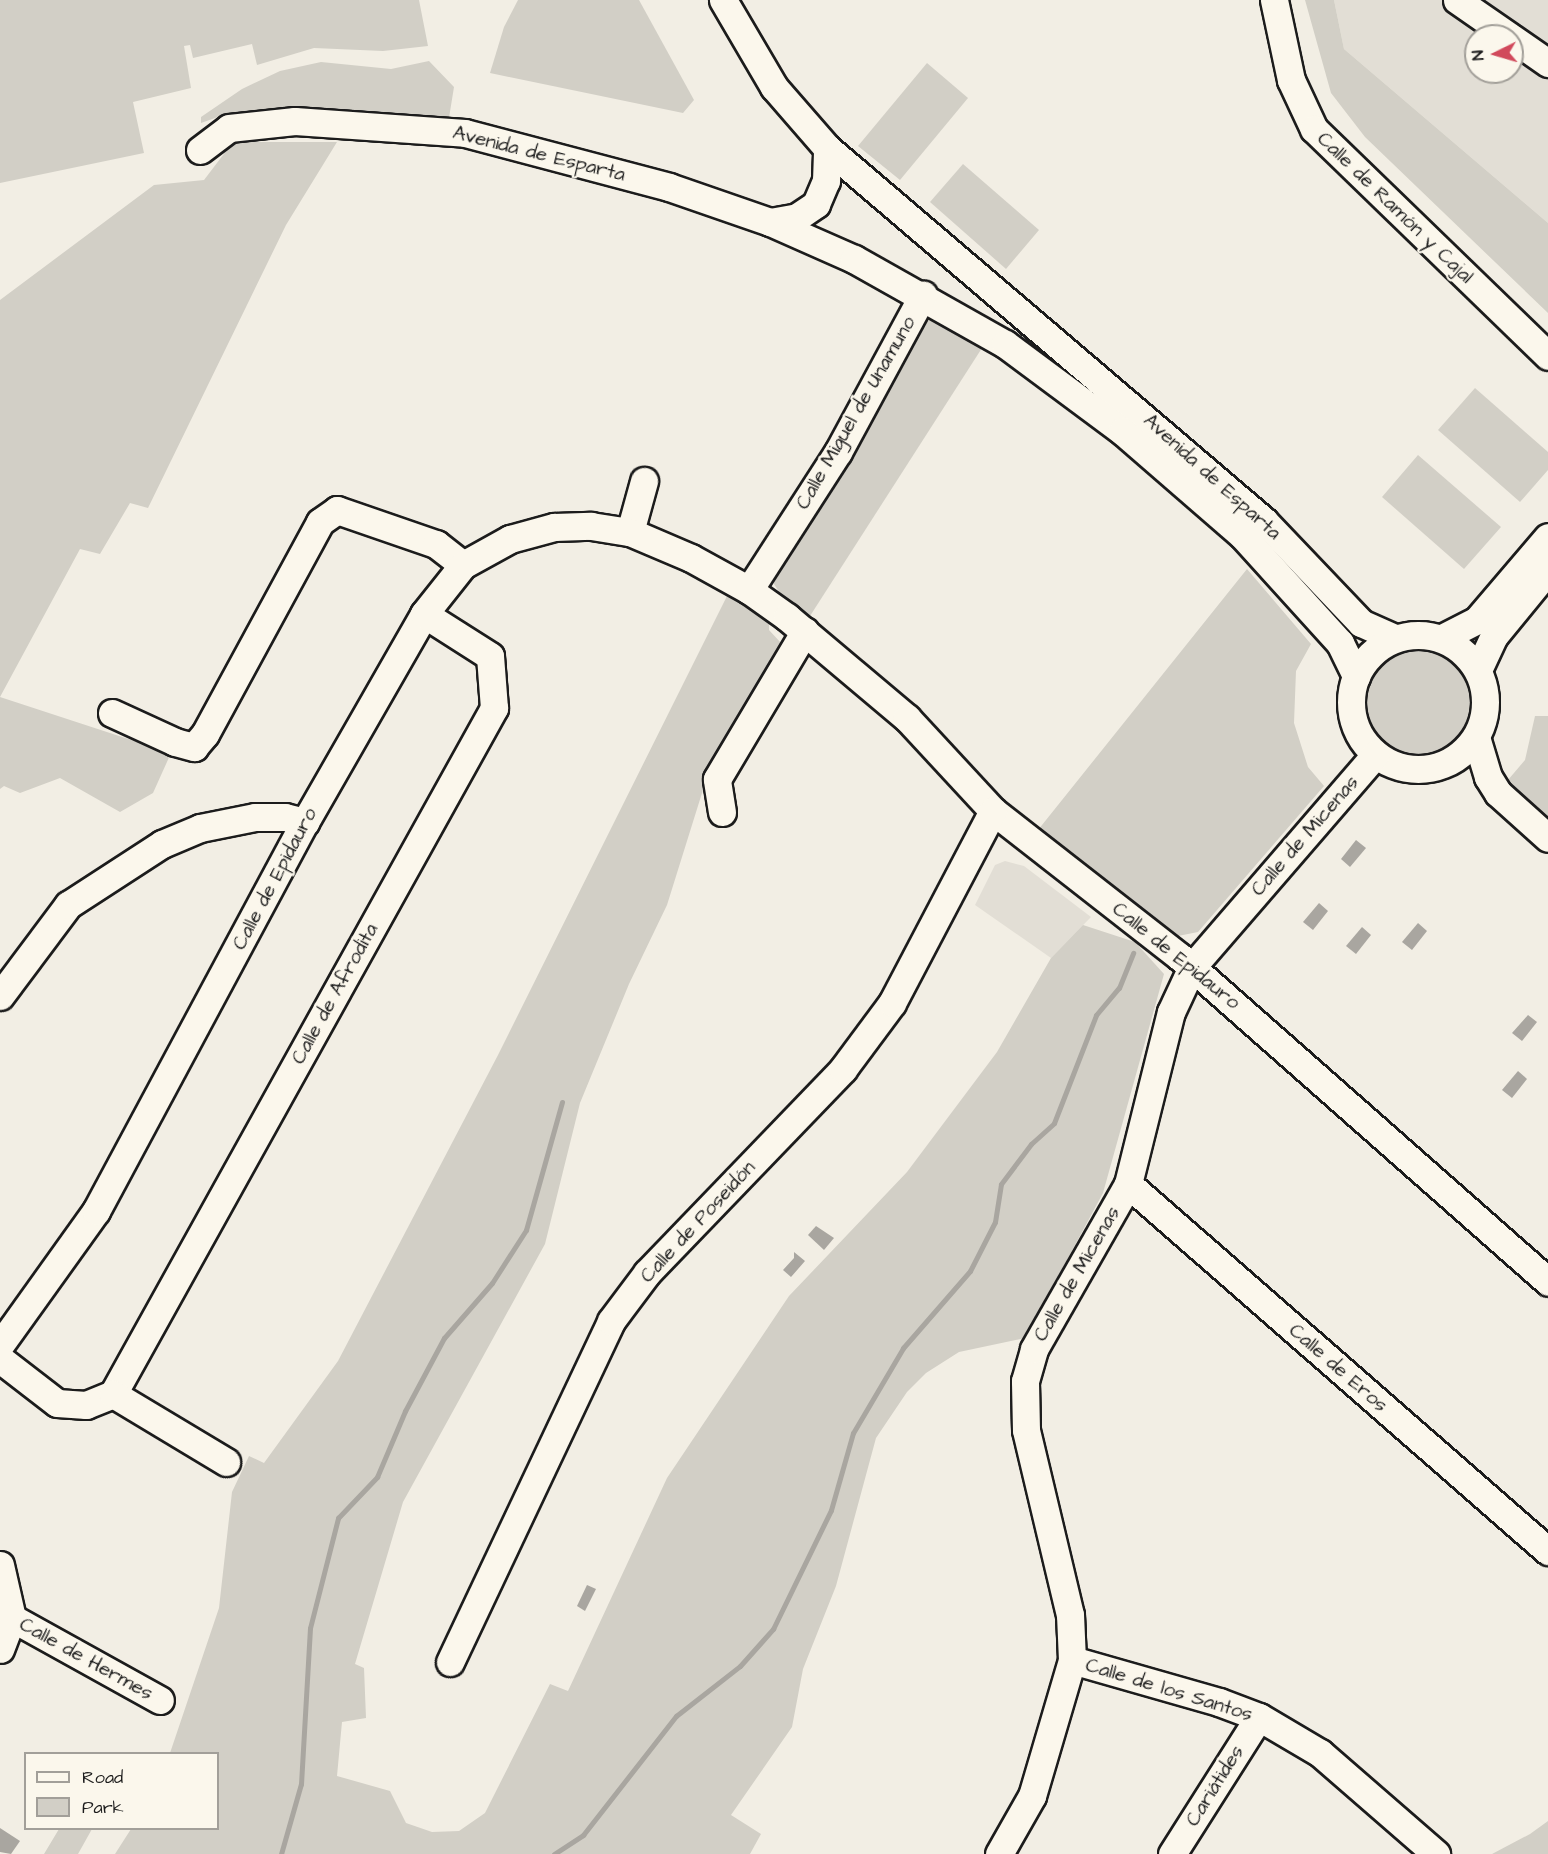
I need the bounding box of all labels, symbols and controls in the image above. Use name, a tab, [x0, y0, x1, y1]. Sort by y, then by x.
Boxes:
north arrow	[1464, 24, 1524, 84]
text: N	[1467, 49, 1489, 61]
street label: Avenida de Esparta	[450, 121, 628, 187]
street label: Calle de Ramón y Cajal	[1312, 127, 1478, 289]
street label: Calle Miguel de Unamuno	[791, 312, 921, 514]
street label: Avenida de Esparta	[1138, 409, 1286, 545]
street label: Calle de Micenas	[1246, 771, 1364, 901]
street label: Calle de Epidauro	[227, 804, 323, 954]
street label: Calle de Epidauro	[1107, 897, 1245, 1015]
street label: Calle de Afrodita	[286, 920, 384, 1068]
street label: Calle de Poseidón	[635, 1156, 761, 1288]
street label: Calle de Micenas	[1029, 1202, 1125, 1346]
street label: Calle de Eros	[1284, 1319, 1392, 1417]
street label: Calle de Hermes	[15, 1612, 157, 1706]
street label: Calle de los Santos	[1083, 1653, 1255, 1727]
street label: Cariátides	[1181, 1741, 1249, 1831]
legend	[24, 1752, 219, 1830]
text: Road	[82, 1765, 123, 1790]
text: Park	[82, 1795, 124, 1820]

